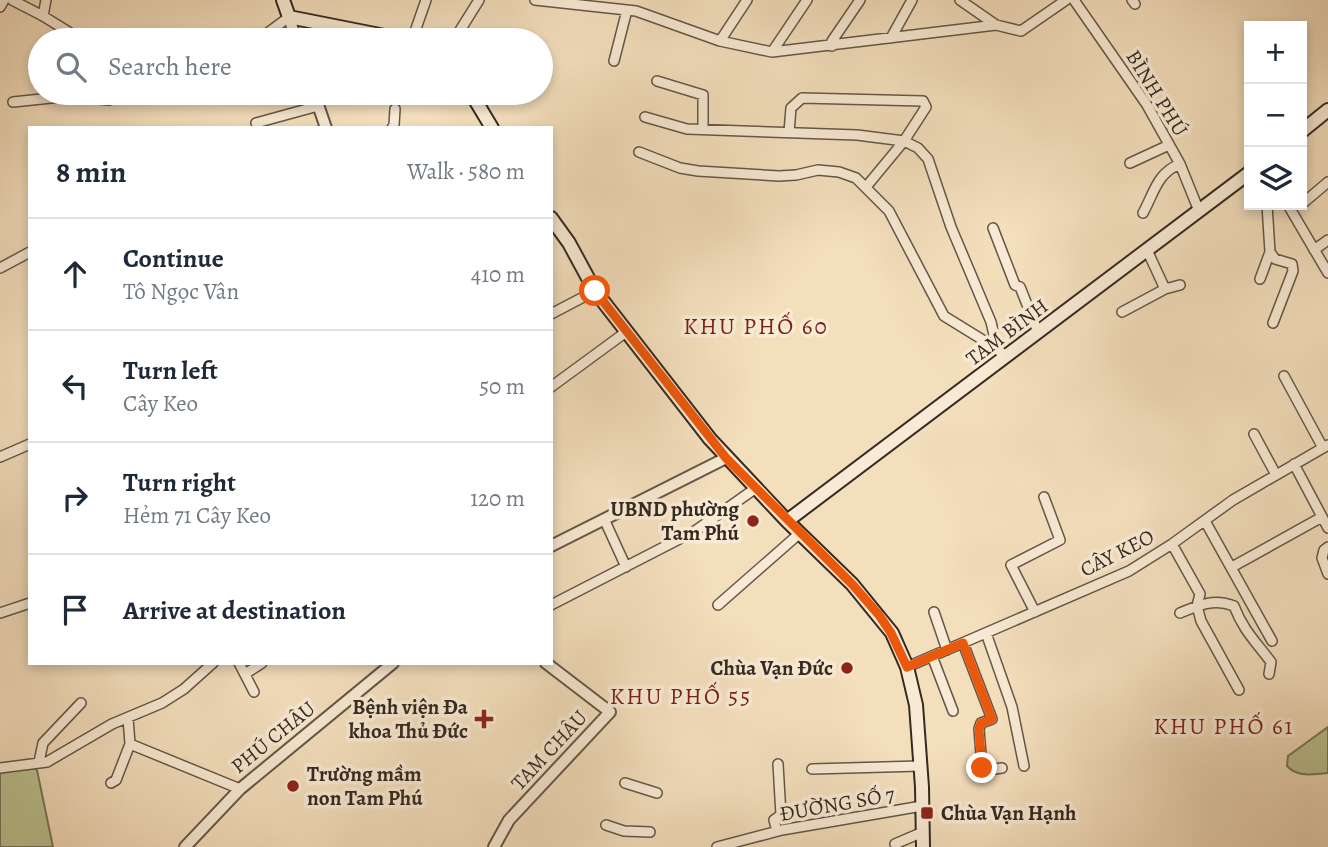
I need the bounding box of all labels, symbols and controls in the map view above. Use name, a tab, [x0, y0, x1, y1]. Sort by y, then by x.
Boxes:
map controls	[1244, 21, 1307, 210]
button: +	[1244, 21, 1307, 84]
search box	[28, 28, 553, 105]
street label: BÌNH PHÚ	[1119, 44, 1195, 142]
icon: search	[52, 48, 90, 86]
text: Search here	[108, 49, 232, 84]
button: −	[1244, 84, 1307, 147]
button: layers	[1244, 147, 1307, 210]
text: 8 min	[56, 152, 126, 192]
text: Walk · 580 m	[407, 156, 525, 187]
text: Continue	[123, 241, 224, 276]
icon: ahead	[56, 255, 94, 293]
text: 410 m	[471, 259, 525, 290]
route start	[579, 275, 610, 306]
text: Tô Ngọc Vân	[123, 276, 239, 307]
street label: TAM BÌNH	[960, 292, 1054, 372]
district label: KHU PHỐ 60	[683, 311, 829, 342]
text: Turn left	[123, 353, 218, 388]
icon: left	[56, 367, 94, 405]
text: 50 m	[479, 371, 525, 402]
text: Cây Keo	[123, 388, 198, 419]
text: Turn right	[123, 465, 236, 500]
icon: right	[56, 479, 94, 517]
text: 120 m	[470, 483, 525, 514]
place label: UBND phường Tam Phú	[610, 495, 740, 547]
text: Hẻm 71 Cây Keo	[123, 500, 271, 531]
marker: UBND phường Tam Phú	[745, 513, 761, 529]
street label: CÂY KEO	[1075, 522, 1159, 584]
icon: arrive	[56, 591, 94, 629]
text: Arrive at destination	[123, 593, 346, 628]
place label: Chùa Vạn Đức	[710, 654, 833, 682]
marker: Chùa Vạn Đức	[839, 660, 855, 676]
district label: KHU PHỐ 55	[610, 681, 752, 712]
place label: Bệnh viện Đa khoa Thủ Đức	[349, 693, 469, 745]
street label: PHÚ CHÂU	[225, 694, 321, 780]
street label: TAM CHÂU	[505, 704, 593, 796]
marker: Bệnh viện Đa khoa Thủ Đức	[474, 709, 494, 729]
district label: KHU PHỐ 61	[1154, 711, 1294, 742]
route end	[966, 752, 997, 783]
place label: Trường mầm non Tam Phú	[307, 760, 423, 812]
marker: Trường mầm non Tam Phú	[285, 778, 301, 794]
street label: ĐƯỜNG SỐ 7	[777, 780, 897, 828]
place label: Chùa Vạn Hạnh	[941, 799, 1076, 827]
marker: Chùa Vạn Hạnh	[919, 805, 935, 821]

